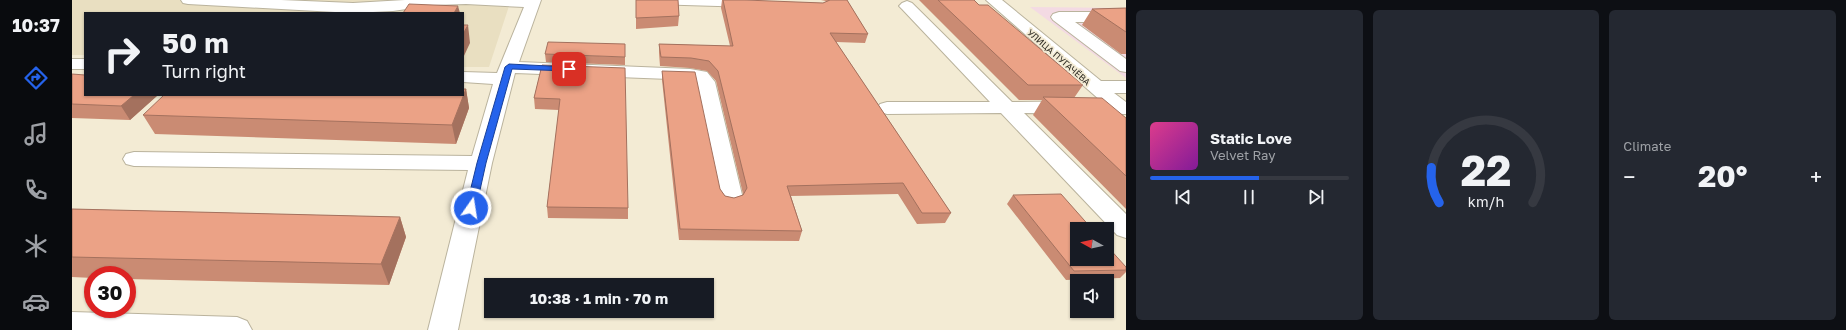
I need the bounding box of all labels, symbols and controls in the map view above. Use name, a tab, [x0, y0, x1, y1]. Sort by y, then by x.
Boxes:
text: 10:37	[12, 14, 60, 36]
text: 50 m	[162, 26, 229, 59]
street label: УЛИЦА ПУГАЧЁВА	[1025, 27, 1093, 87]
icon: right	[96, 28, 148, 80]
pin	[552, 52, 586, 86]
icon: arrive	[558, 58, 580, 80]
text: Turn right	[162, 60, 246, 82]
icon: directions	[22, 64, 50, 92]
icon: music	[22, 120, 50, 148]
text: Static Love	[1210, 129, 1292, 147]
text: Climate	[1623, 138, 1671, 154]
text: 22	[1461, 145, 1511, 195]
text: Velvet Ray	[1210, 147, 1275, 163]
text: 20°	[1698, 158, 1747, 194]
text: −	[1623, 163, 1635, 190]
text: +	[1810, 163, 1822, 190]
icon: phone	[22, 176, 50, 204]
icon: previous	[1172, 186, 1194, 208]
icon: pause	[1238, 186, 1260, 208]
icon: next	[1305, 186, 1327, 208]
position arrow	[450, 187, 492, 229]
text: km/h	[1468, 193, 1504, 210]
north arrow	[1070, 222, 1114, 266]
map controls	[1070, 222, 1114, 318]
icon: climate	[22, 232, 50, 260]
speed limit sign: 30	[84, 266, 136, 318]
button: sound	[1070, 274, 1114, 318]
icon: car	[22, 288, 50, 316]
text: 10:38 · 1 min · 70 m	[530, 289, 668, 307]

